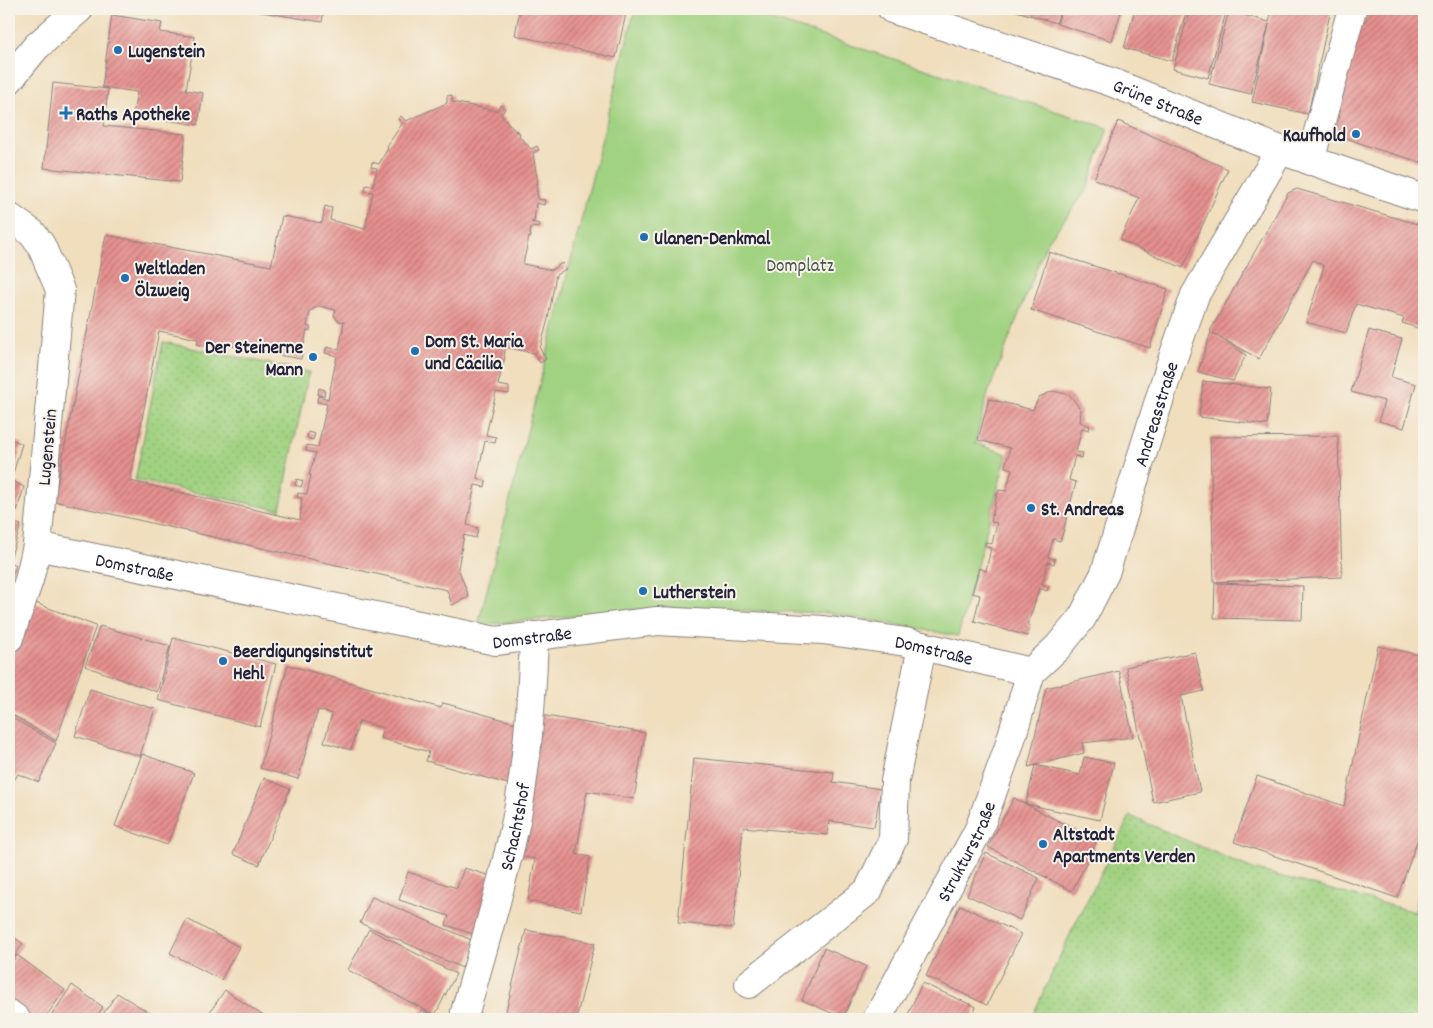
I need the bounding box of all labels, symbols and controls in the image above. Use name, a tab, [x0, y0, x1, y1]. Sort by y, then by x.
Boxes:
place label: Lugenstein	[128, 40, 205, 67]
marker: Lugenstein	[112, 44, 124, 56]
street label: Grüne Straße	[1108, 74, 1206, 135]
place label: Raths Apotheke	[76, 103, 190, 130]
marker: Raths Apotheke	[60, 107, 72, 119]
place label: Kaufhold	[1283, 124, 1346, 151]
marker: Kaufhold	[1350, 128, 1362, 140]
place label: Ulanen-Denkmal	[654, 227, 771, 254]
marker: Ulanen-Denkmal	[638, 231, 650, 243]
park label: Domplatz	[766, 254, 834, 281]
place label: Weltladen Ölzweig	[135, 257, 206, 306]
marker: Weltladen Ölzweig	[119, 272, 131, 284]
place label: Dom St. Maria und Cäcilia	[425, 330, 524, 379]
place label: Der Steinerne Mann	[205, 336, 303, 385]
marker: Dom St. Maria und Cäcilia	[409, 345, 421, 357]
marker: Der Steinerne Mann	[307, 351, 319, 363]
street label: Andreasstraße	[1129, 358, 1188, 471]
street label: Lugenstein	[33, 408, 66, 487]
place label: St. Andreas	[1041, 498, 1124, 525]
marker: St. Andreas	[1025, 502, 1037, 514]
street label: Domstraße	[92, 548, 176, 591]
place label: Lutherstein	[653, 581, 736, 608]
marker: Lutherstein	[637, 585, 649, 597]
street label: Domstraße	[491, 622, 574, 658]
street label: Domstraße	[893, 631, 975, 675]
place label: Beerdigungsinstitut Hehl	[233, 640, 373, 689]
marker: Beerdigungsinstitut Hehl	[217, 655, 229, 667]
street label: Schachtshof	[495, 780, 539, 874]
street label: Strukturstraße	[932, 798, 1005, 908]
place label: Altstadt Apartments Verden	[1053, 823, 1195, 872]
marker: Altstadt Apartments Verden	[1037, 838, 1049, 850]

